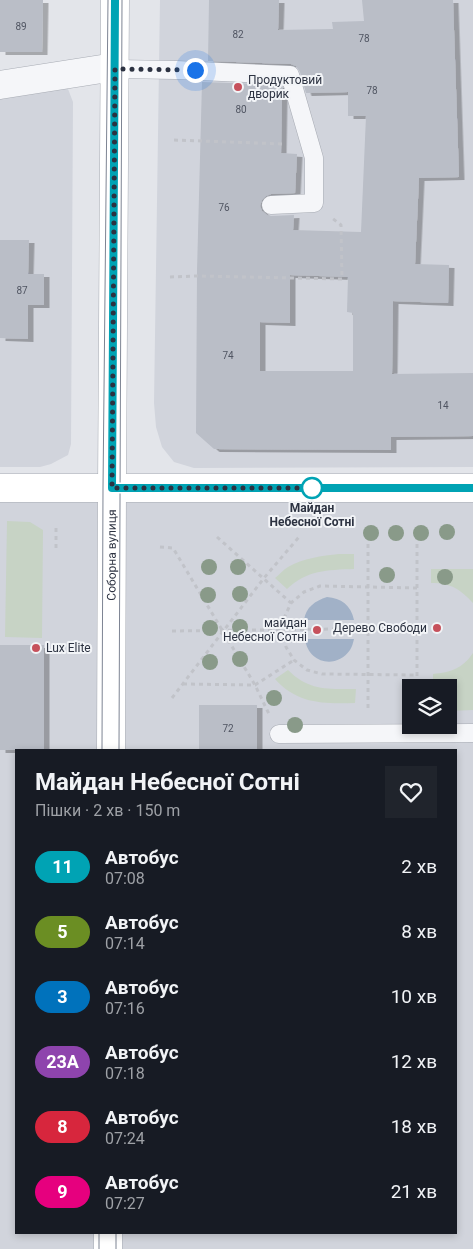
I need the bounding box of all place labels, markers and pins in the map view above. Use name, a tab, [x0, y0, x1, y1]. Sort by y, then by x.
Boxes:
place label: Продуктовий дворик	[248, 73, 322, 101]
marker: Продуктовий дворик	[232, 81, 244, 93]
marker: Майдан Небесної Сотні	[301, 477, 323, 499]
place label: Майдан Небесної Сотні	[270, 501, 354, 529]
place label: майдан Небесної Сотні	[223, 616, 307, 644]
place label: Дерево Свободи	[333, 621, 427, 635]
marker: Дерево Свободи	[431, 622, 443, 634]
marker: майдан Небесної Сотні	[311, 624, 323, 636]
place label: Lux Elite	[46, 641, 91, 655]
marker: Lux Elite	[30, 642, 42, 654]

